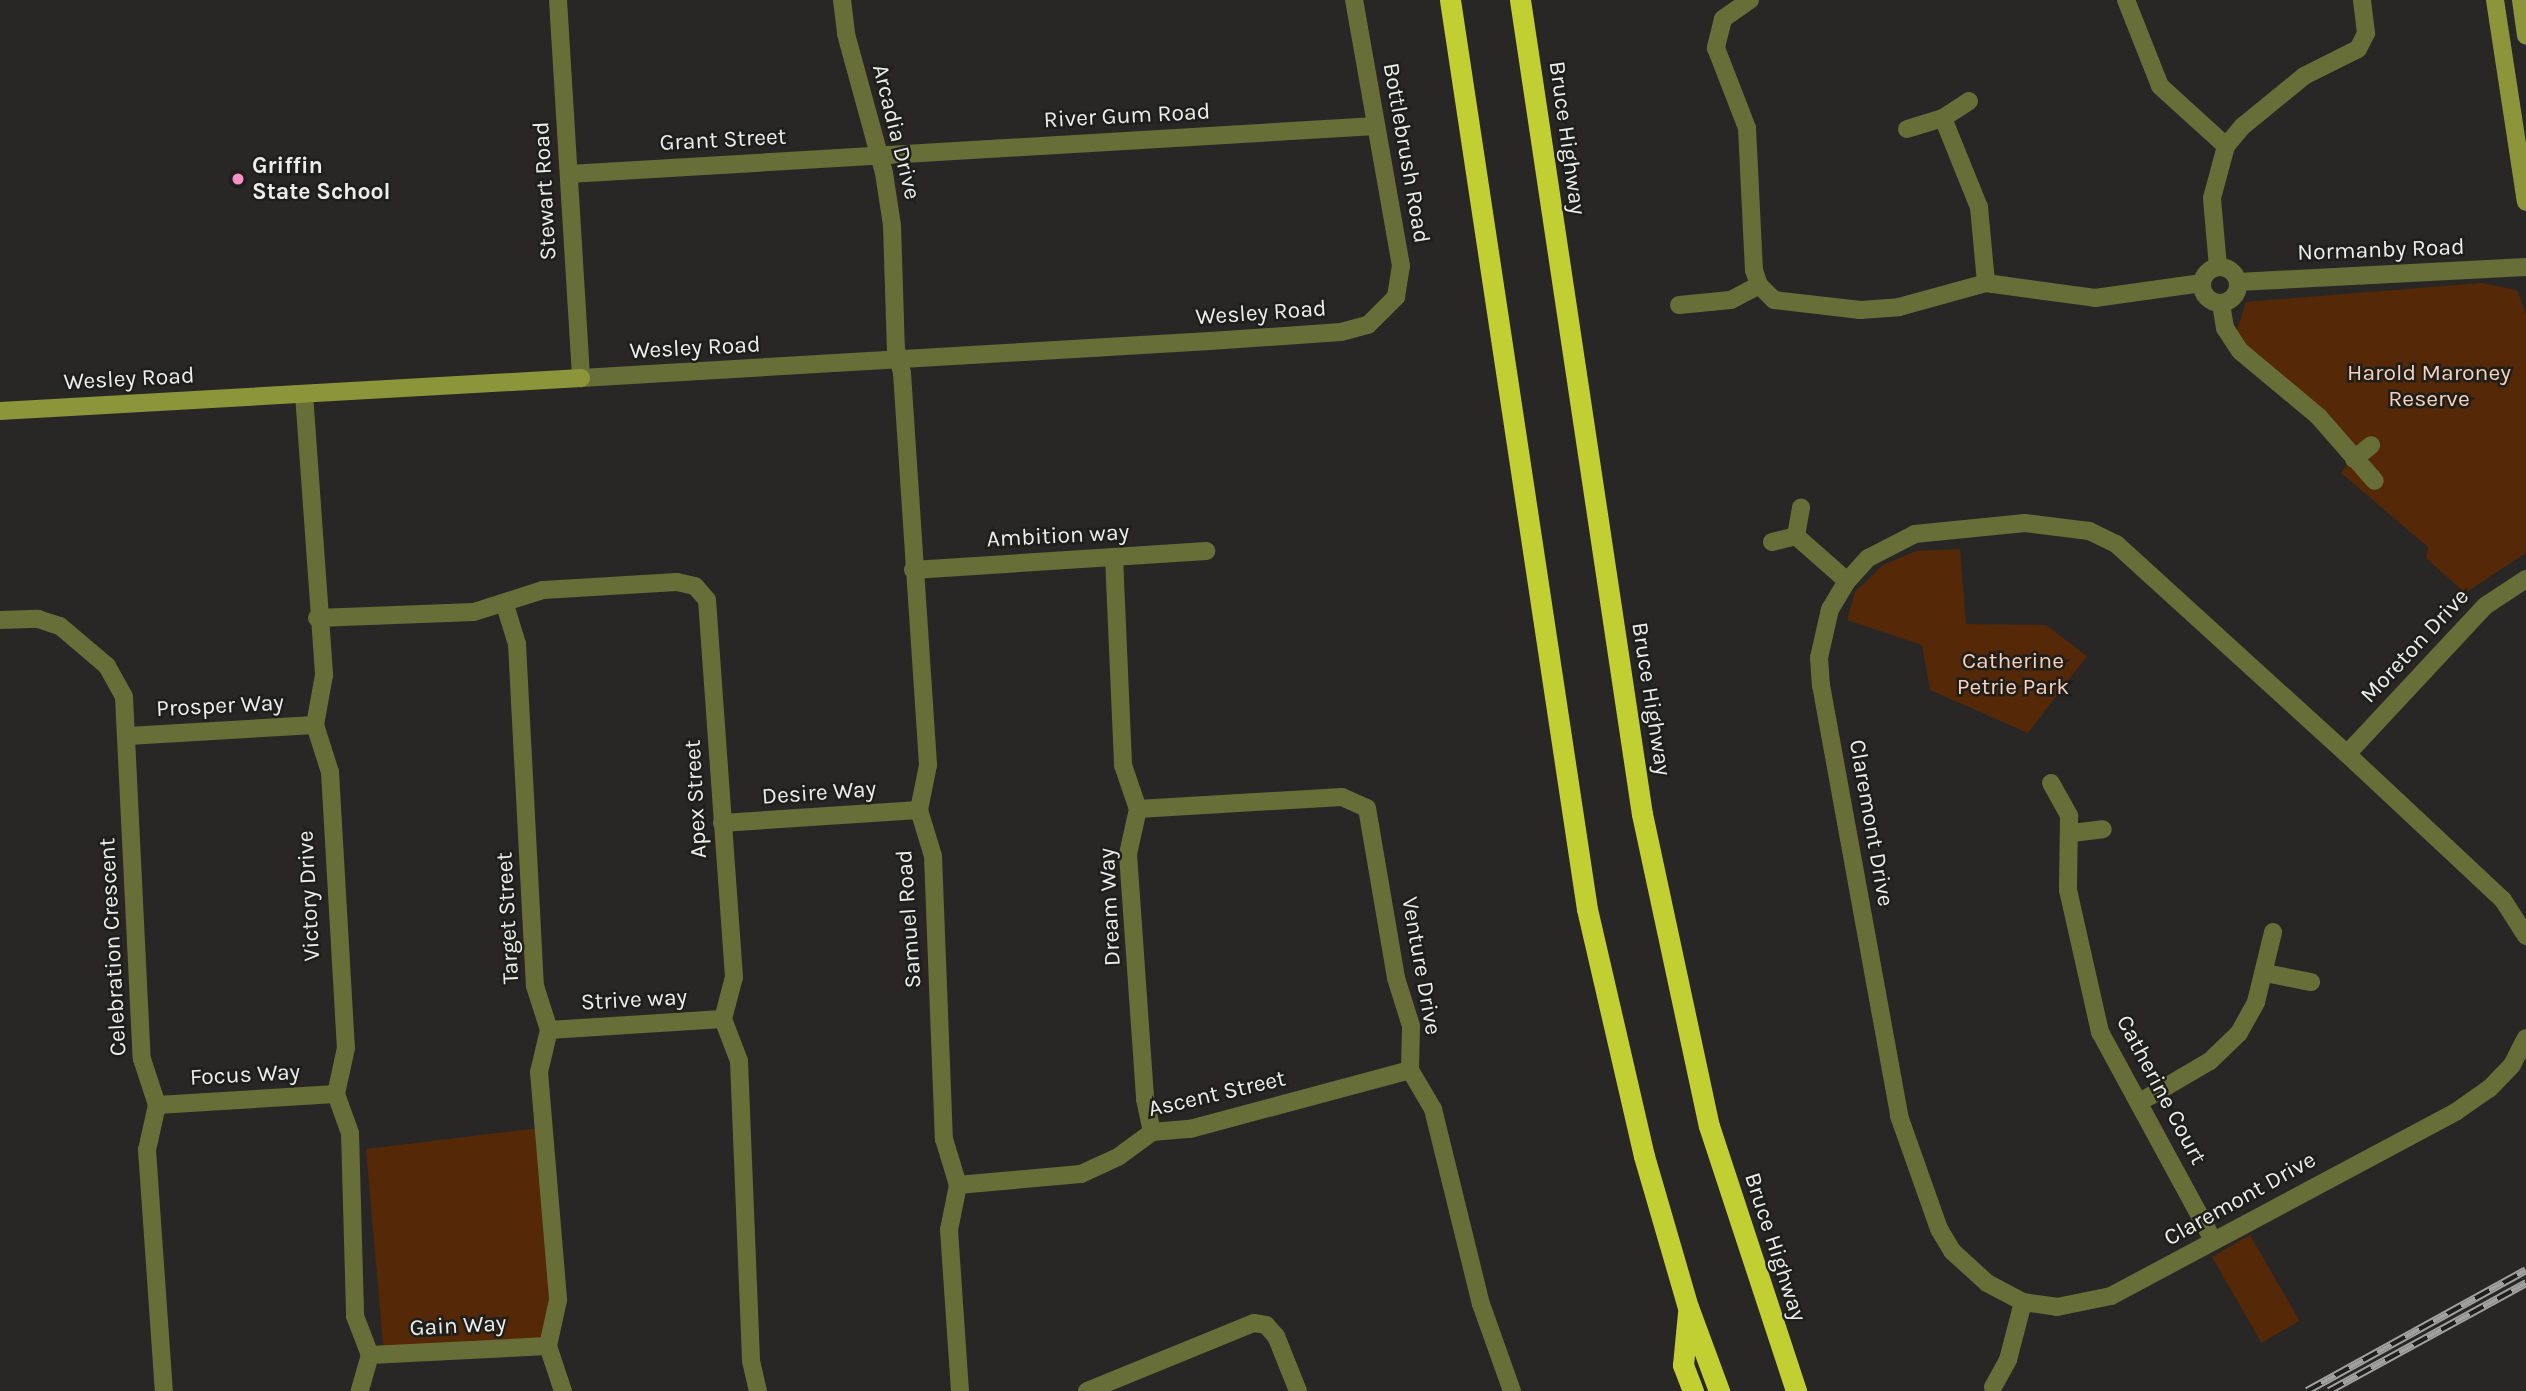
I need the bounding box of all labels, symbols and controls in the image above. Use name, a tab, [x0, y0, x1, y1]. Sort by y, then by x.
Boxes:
street label: Bruce Highway	[1543, 59, 1591, 217]
street label: Bottlebrush Road	[1377, 61, 1435, 245]
street label: Arcadia Drive	[866, 62, 926, 202]
street label: River Gum Road	[1043, 98, 1211, 134]
street label: Stewart Road	[528, 121, 562, 261]
street label: Grant Street	[659, 123, 787, 157]
place label: Griffin State School	[252, 152, 390, 206]
marker: Griffin State School	[230, 171, 246, 187]
street label: Normanby Road	[2297, 233, 2465, 267]
street label: Wesley Road	[1195, 295, 1327, 331]
street label: Wesley Road	[629, 331, 761, 365]
park label: Harold Maroney Reserve	[2347, 359, 2511, 413]
street label: Wesley Road	[63, 362, 195, 396]
street label: Ambition way	[986, 518, 1130, 554]
street label: Moreton Drive	[2355, 583, 2475, 709]
street label: Bruce Highway	[1625, 620, 1677, 778]
park label: Catherine Petrie Park	[1957, 647, 2069, 701]
street label: Prosper Way	[155, 689, 285, 723]
street label: Claremont Drive	[1843, 737, 1899, 909]
street label: Apex Street	[679, 739, 713, 859]
street label: Desire Way	[761, 775, 877, 811]
street label: Victory Drive	[292, 830, 326, 962]
street label: Celebration Crescent	[93, 837, 133, 1057]
street label: Dream Way	[1093, 847, 1127, 967]
street label: Samuel Road	[890, 849, 928, 989]
street label: Target Street	[491, 851, 525, 985]
street label: Venture Drive	[1395, 895, 1447, 1037]
street label: Strive way	[580, 983, 688, 1017]
street label: Catherine Court	[2110, 1011, 2212, 1169]
street label: Focus Way	[189, 1058, 301, 1092]
street label: Ascent Street	[1146, 1065, 1288, 1123]
street label: Claremont Drive	[2159, 1146, 2321, 1252]
street label: Bruce Highway	[1738, 1169, 1812, 1325]
street label: Gain Way	[409, 1310, 507, 1342]

